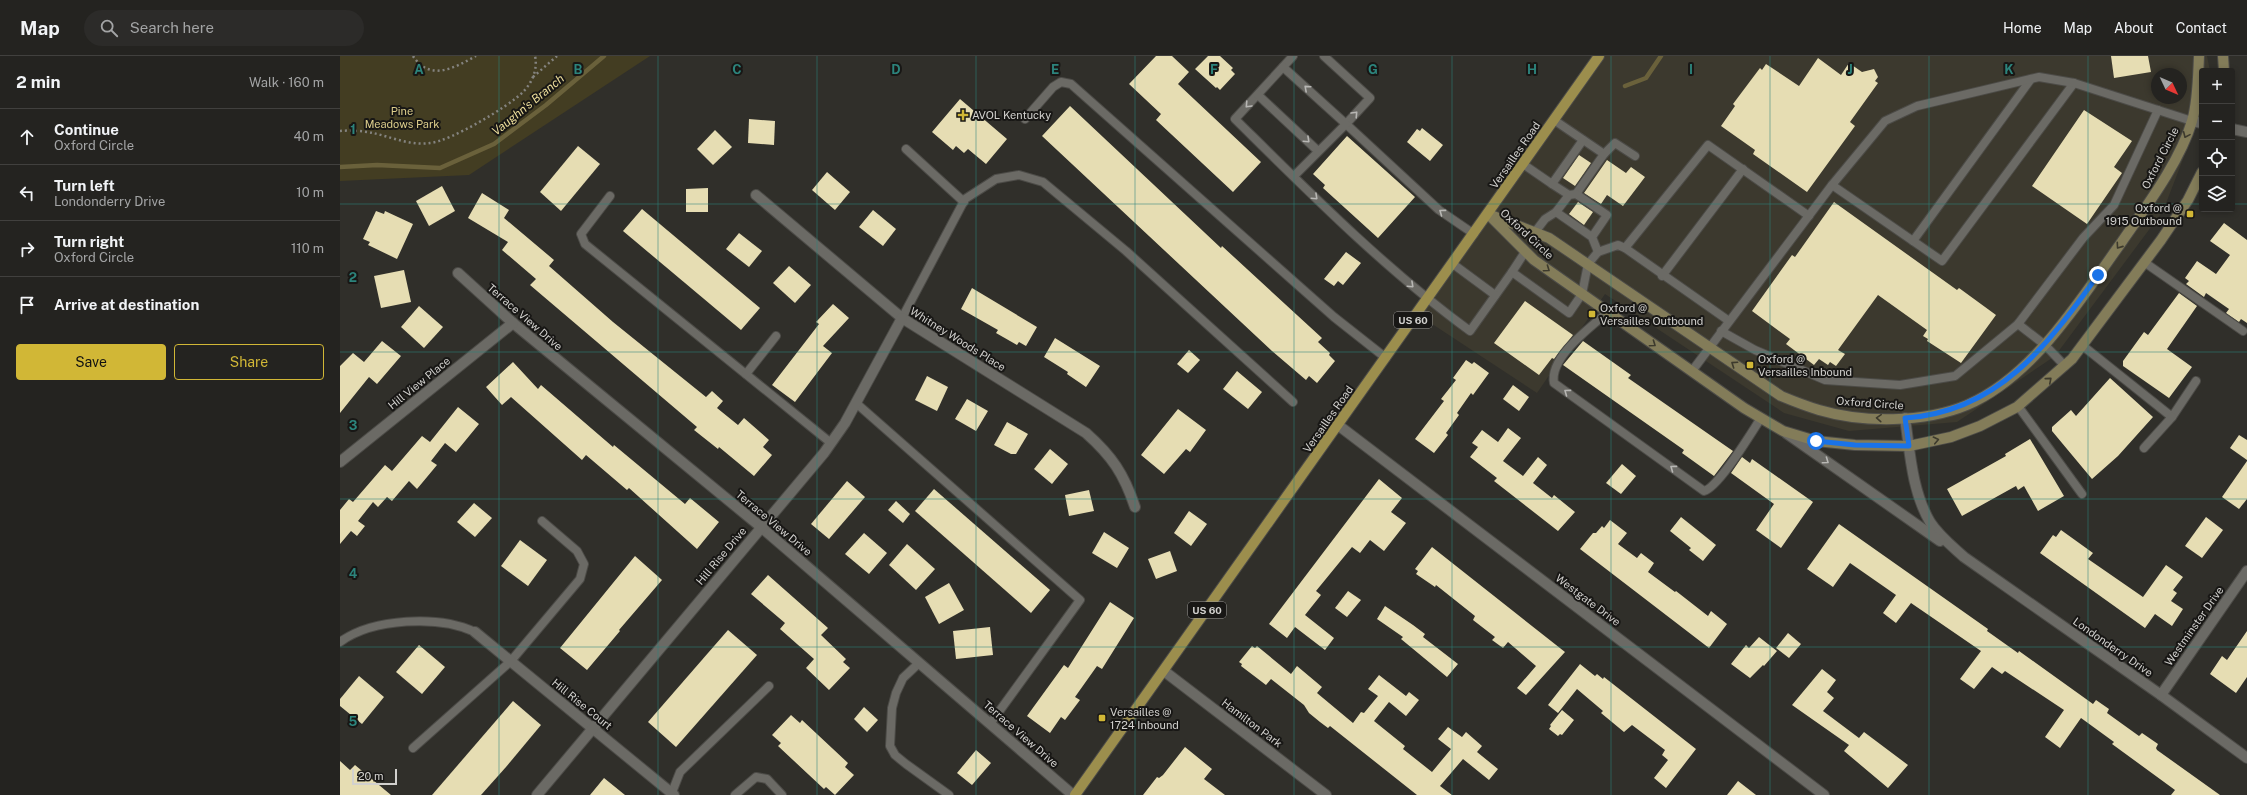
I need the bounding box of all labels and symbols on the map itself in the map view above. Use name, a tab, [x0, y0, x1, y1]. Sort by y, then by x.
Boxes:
text: A	[414, 62, 424, 77]
text: B	[574, 62, 583, 77]
text: C	[732, 62, 742, 77]
text: D	[891, 62, 901, 77]
text: E	[1051, 62, 1059, 77]
text: F	[1210, 62, 1218, 77]
text: G	[1368, 62, 1378, 77]
text: H	[1527, 62, 1537, 77]
text: I	[1689, 62, 1693, 77]
text: J	[1847, 62, 1853, 77]
text: K	[2004, 62, 2014, 77]
north arrow	[2151, 68, 2187, 104]
water label: Vaughn's Branch	[489, 71, 567, 138]
one-way arrow	[1304, 86, 1312, 93]
one-way arrow	[1245, 100, 1253, 108]
park label: Pine Meadows Park	[365, 105, 439, 130]
marker: AVOL Kentucky	[957, 109, 969, 121]
place label: AVOL Kentucky	[972, 109, 1051, 121]
one-way arrow	[1351, 111, 1358, 119]
street label: Versailles Road	[1488, 119, 1542, 191]
text: 1	[350, 122, 356, 137]
street label: Oxford Circle	[2139, 125, 2181, 191]
one-way arrow	[2183, 131, 2191, 139]
one-way arrow	[1302, 136, 1310, 143]
one-way arrow	[1310, 192, 1318, 199]
place label: Oxford @ 1915 Outbound	[2106, 202, 2182, 227]
street label: Oxford Circle	[1498, 206, 1556, 262]
marker: Oxford @ 1915 Outbound	[2185, 209, 2195, 219]
one-way arrow	[1439, 210, 1446, 217]
one-way arrow	[2116, 242, 2123, 249]
one-way arrow	[1543, 264, 1550, 272]
route end	[2089, 266, 2107, 284]
text: 2	[349, 270, 357, 285]
one-way arrow	[1406, 280, 1414, 287]
street label: Terrace View Drive	[485, 281, 565, 353]
place label: Oxford @ Versailles Outbound	[1600, 302, 1703, 327]
street label: Whitney Woods Place	[908, 305, 1008, 373]
marker: Oxford @ Versailles Outbound	[1587, 309, 1597, 319]
road number: US 60	[1394, 312, 1432, 328]
one-way arrow	[1649, 339, 1656, 347]
place label: Oxford @ Versailles Inbound	[1758, 353, 1852, 378]
street label: Hill View Place	[386, 354, 452, 412]
marker: Oxford @ Versailles Inbound	[1745, 360, 1755, 370]
one-way arrow	[1731, 361, 1738, 369]
one-way arrow	[2045, 377, 2052, 384]
street label: Versailles Road	[1301, 383, 1355, 455]
one-way arrow	[1564, 390, 1571, 397]
street label: Oxford Circle	[1836, 395, 1904, 411]
one-way arrow	[1876, 414, 1882, 422]
text: 3	[349, 418, 358, 433]
route start	[1807, 432, 1825, 450]
one-way arrow	[1933, 437, 1940, 445]
one-way arrow	[1822, 456, 1829, 464]
one-way arrow	[1670, 466, 1677, 473]
street label: Terrace View Drive	[734, 488, 814, 558]
street label: Hill Rise Drive	[694, 525, 748, 587]
text: 4	[349, 566, 358, 581]
street label: Westgate Drive	[1553, 572, 1623, 628]
street label: Westminster Drive	[2162, 584, 2226, 668]
road number: US 60	[1188, 602, 1226, 618]
street label: Londonderry Drive	[2071, 615, 2155, 679]
street label: Hill Rise Court	[550, 676, 614, 732]
street label: Hamilton Park	[1219, 696, 1285, 750]
street label: Terrace View Drive	[981, 698, 1061, 770]
place label: Versailles @ 1724 Inbound	[1110, 706, 1179, 731]
marker: Versailles @ 1724 Inbound	[1097, 713, 1107, 723]
text: 5	[349, 714, 358, 729]
scale bar	[352, 767, 397, 786]

